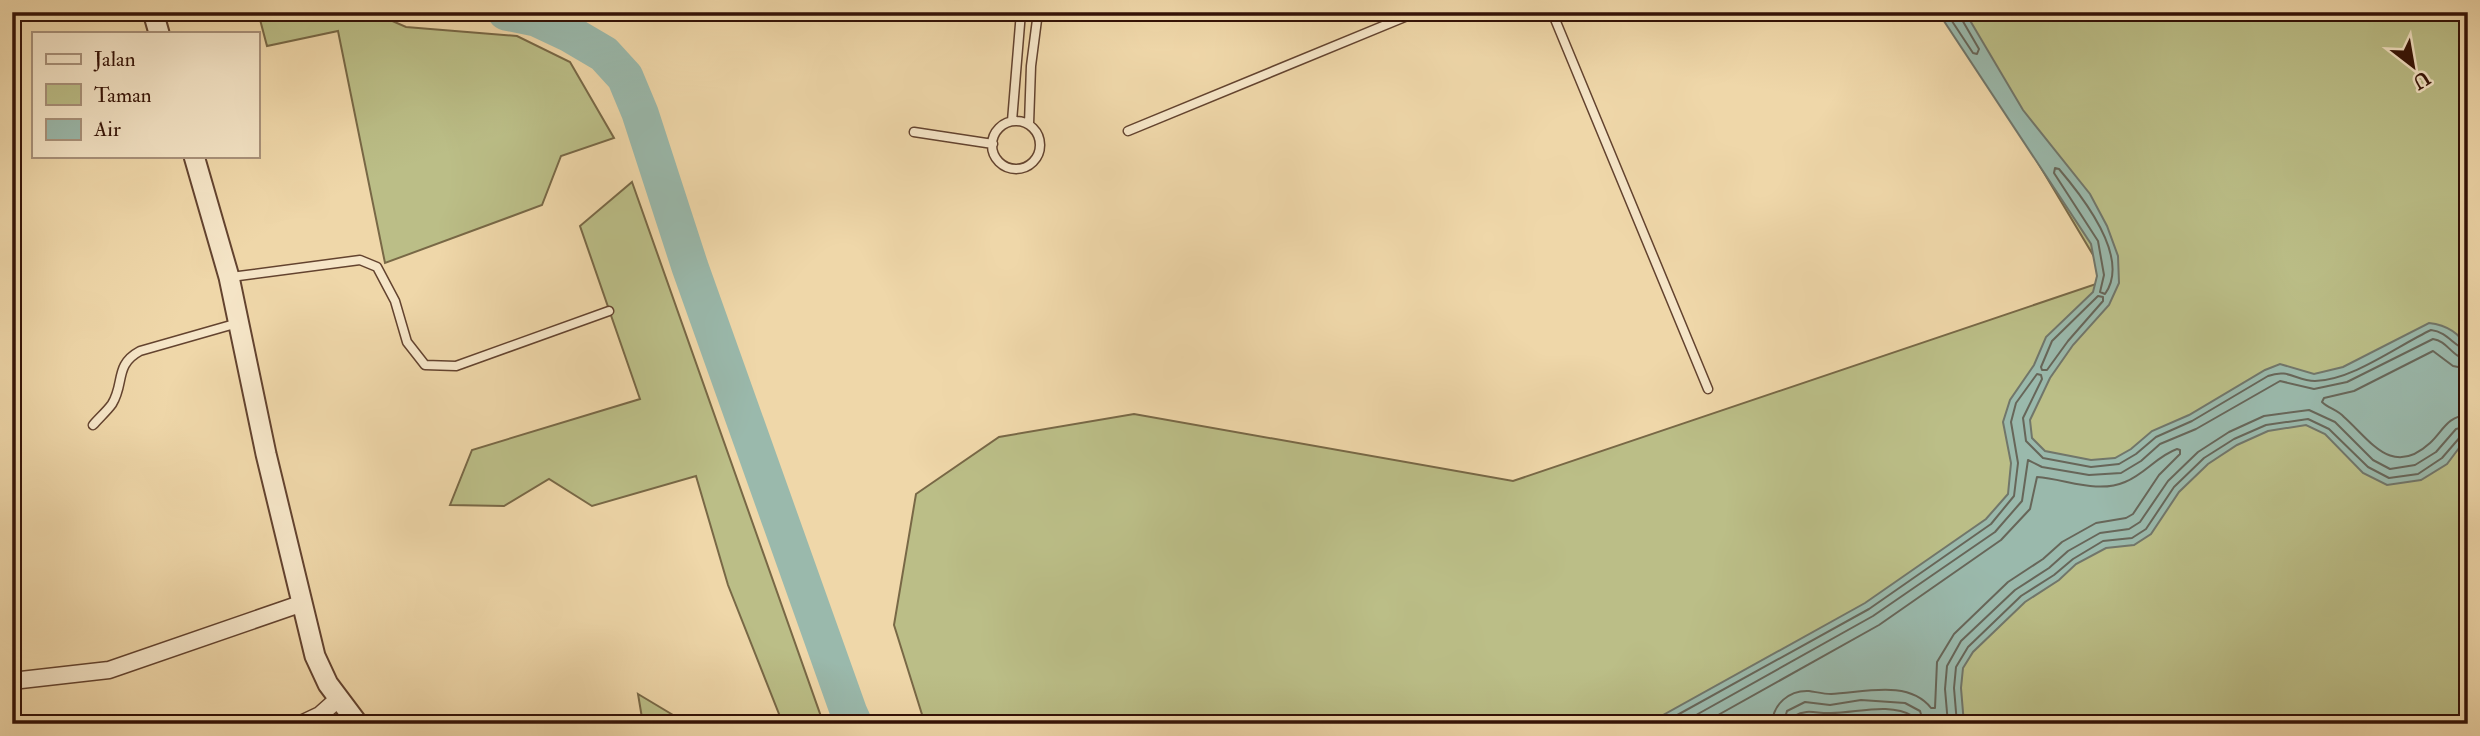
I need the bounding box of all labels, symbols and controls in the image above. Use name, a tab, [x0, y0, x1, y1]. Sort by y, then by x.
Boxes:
legend	[32, 32, 259, 158]
north arrow	[2378, 32, 2448, 102]
text: Jalan	[93, 46, 136, 73]
text: U	[2408, 65, 2434, 94]
text: Taman	[94, 82, 152, 109]
text: Air	[93, 116, 121, 143]

